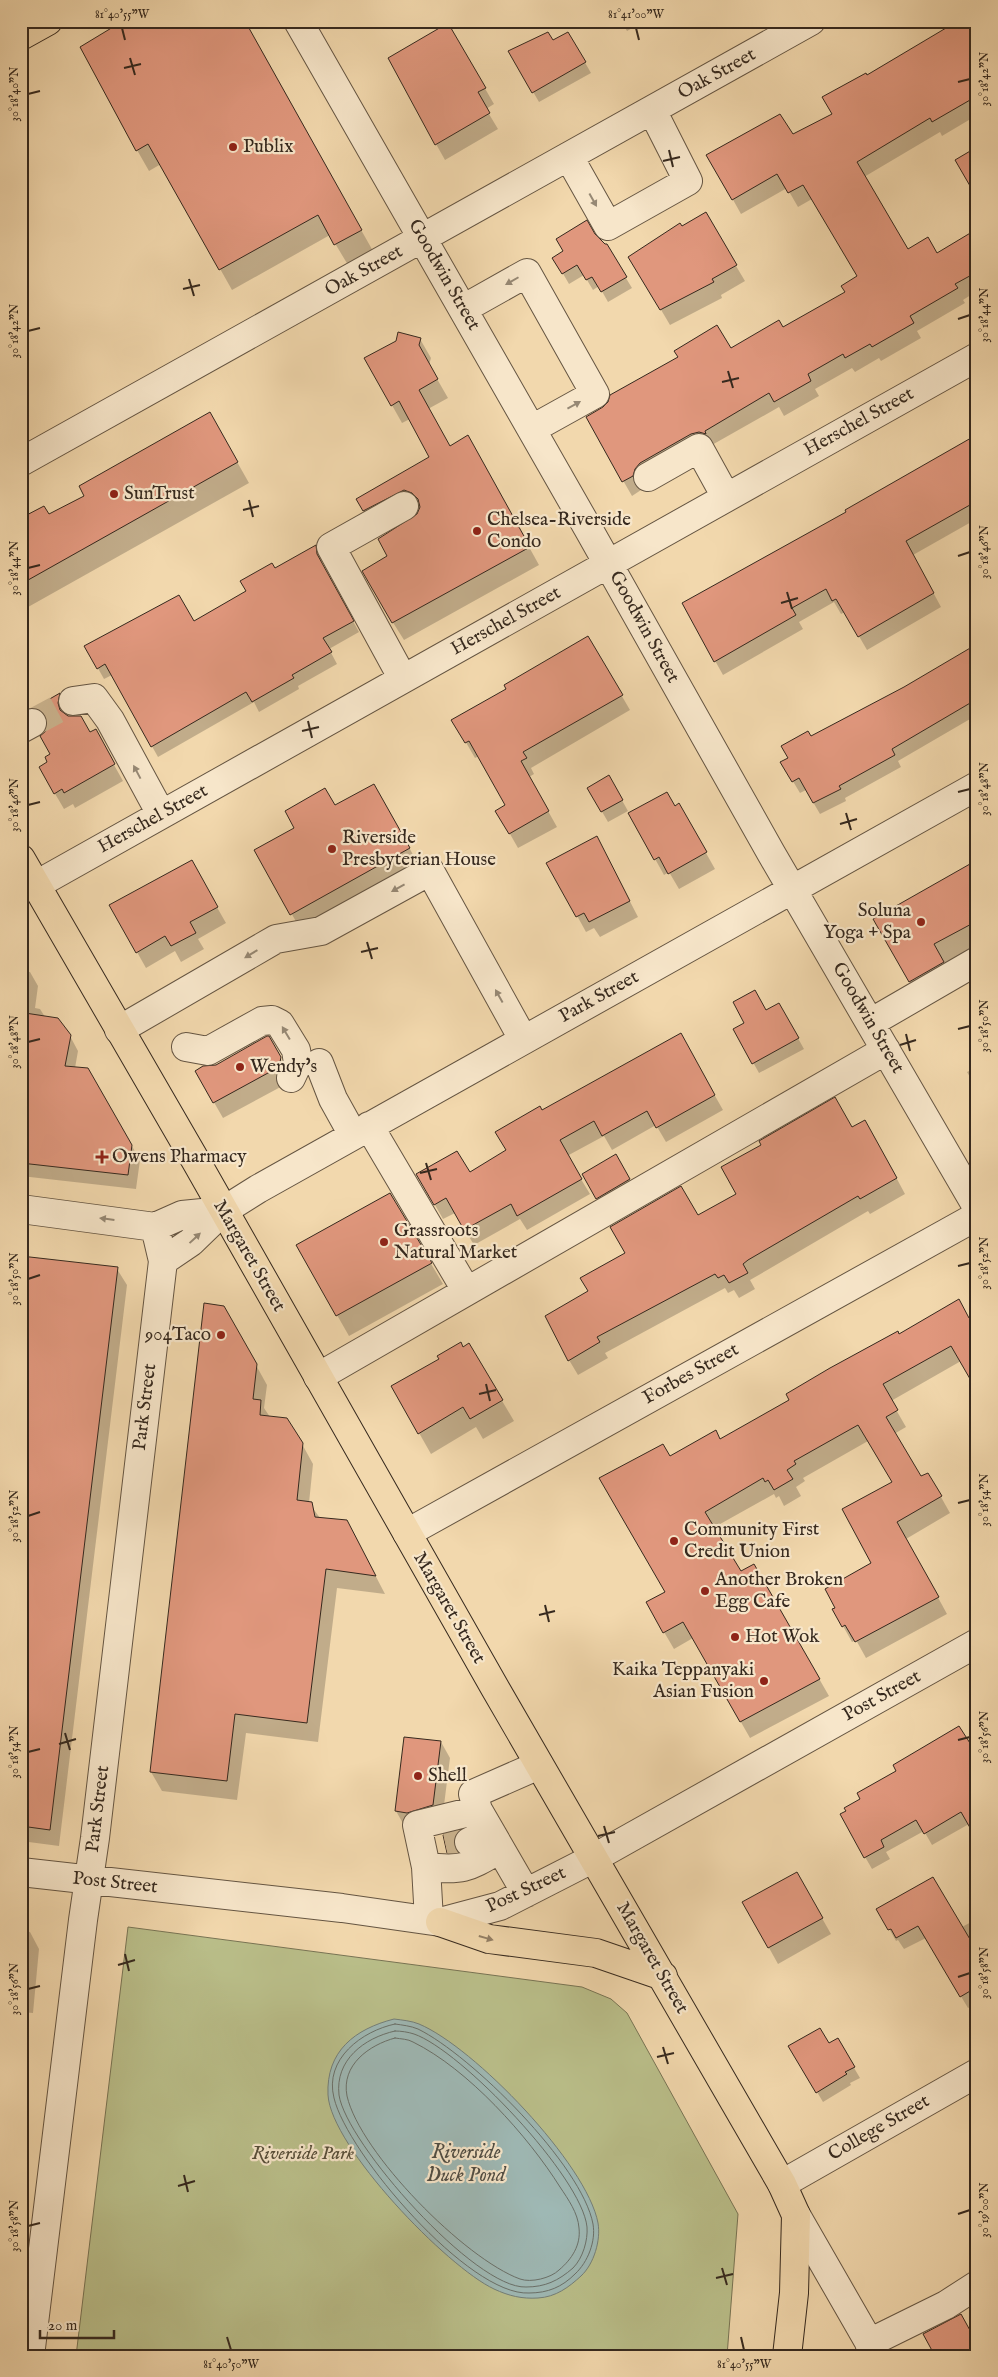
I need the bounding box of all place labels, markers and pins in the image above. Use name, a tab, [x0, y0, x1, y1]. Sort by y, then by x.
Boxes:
place label: Publix	[243, 135, 293, 159]
marker: Publix	[227, 141, 239, 153]
place label: SunTrust	[124, 482, 195, 506]
marker: SunTrust	[108, 488, 120, 500]
place label: Chelsea-Riverside Condo	[487, 508, 631, 554]
marker: Chelsea-Riverside Condo	[471, 525, 483, 537]
place label: Riverside Presbyterian House	[342, 826, 496, 872]
marker: Riverside Presbyterian House	[326, 843, 338, 855]
place label: Soluna Yoga + Spa	[823, 899, 912, 945]
marker: Soluna Yoga + Spa	[915, 916, 927, 928]
place label: Wendy's	[250, 1055, 317, 1079]
marker: Wendy's	[234, 1061, 246, 1073]
place label: Owens Pharmacy	[112, 1145, 247, 1169]
marker: Owens Pharmacy	[96, 1151, 108, 1163]
place label: Grassroots Natural Market	[394, 1219, 518, 1265]
marker: Grassroots Natural Market	[378, 1236, 390, 1248]
place label: 904Taco	[144, 1323, 211, 1347]
marker: 904Taco	[215, 1329, 227, 1341]
place label: Community First Credit Union	[684, 1518, 820, 1564]
marker: Community First Credit Union	[668, 1535, 680, 1547]
place label: Another Broken Egg Cafe	[714, 1568, 843, 1614]
marker: Another Broken Egg Cafe	[699, 1585, 711, 1597]
place label: Hot Wok	[745, 1625, 820, 1649]
marker: Hot Wok	[729, 1631, 741, 1643]
place label: Kaika Teppanyaki Asian Fusion	[612, 1658, 754, 1704]
marker: Kaika Teppanyaki Asian Fusion	[758, 1675, 770, 1687]
place label: Shell	[428, 1764, 468, 1788]
marker: Shell	[412, 1770, 424, 1782]

